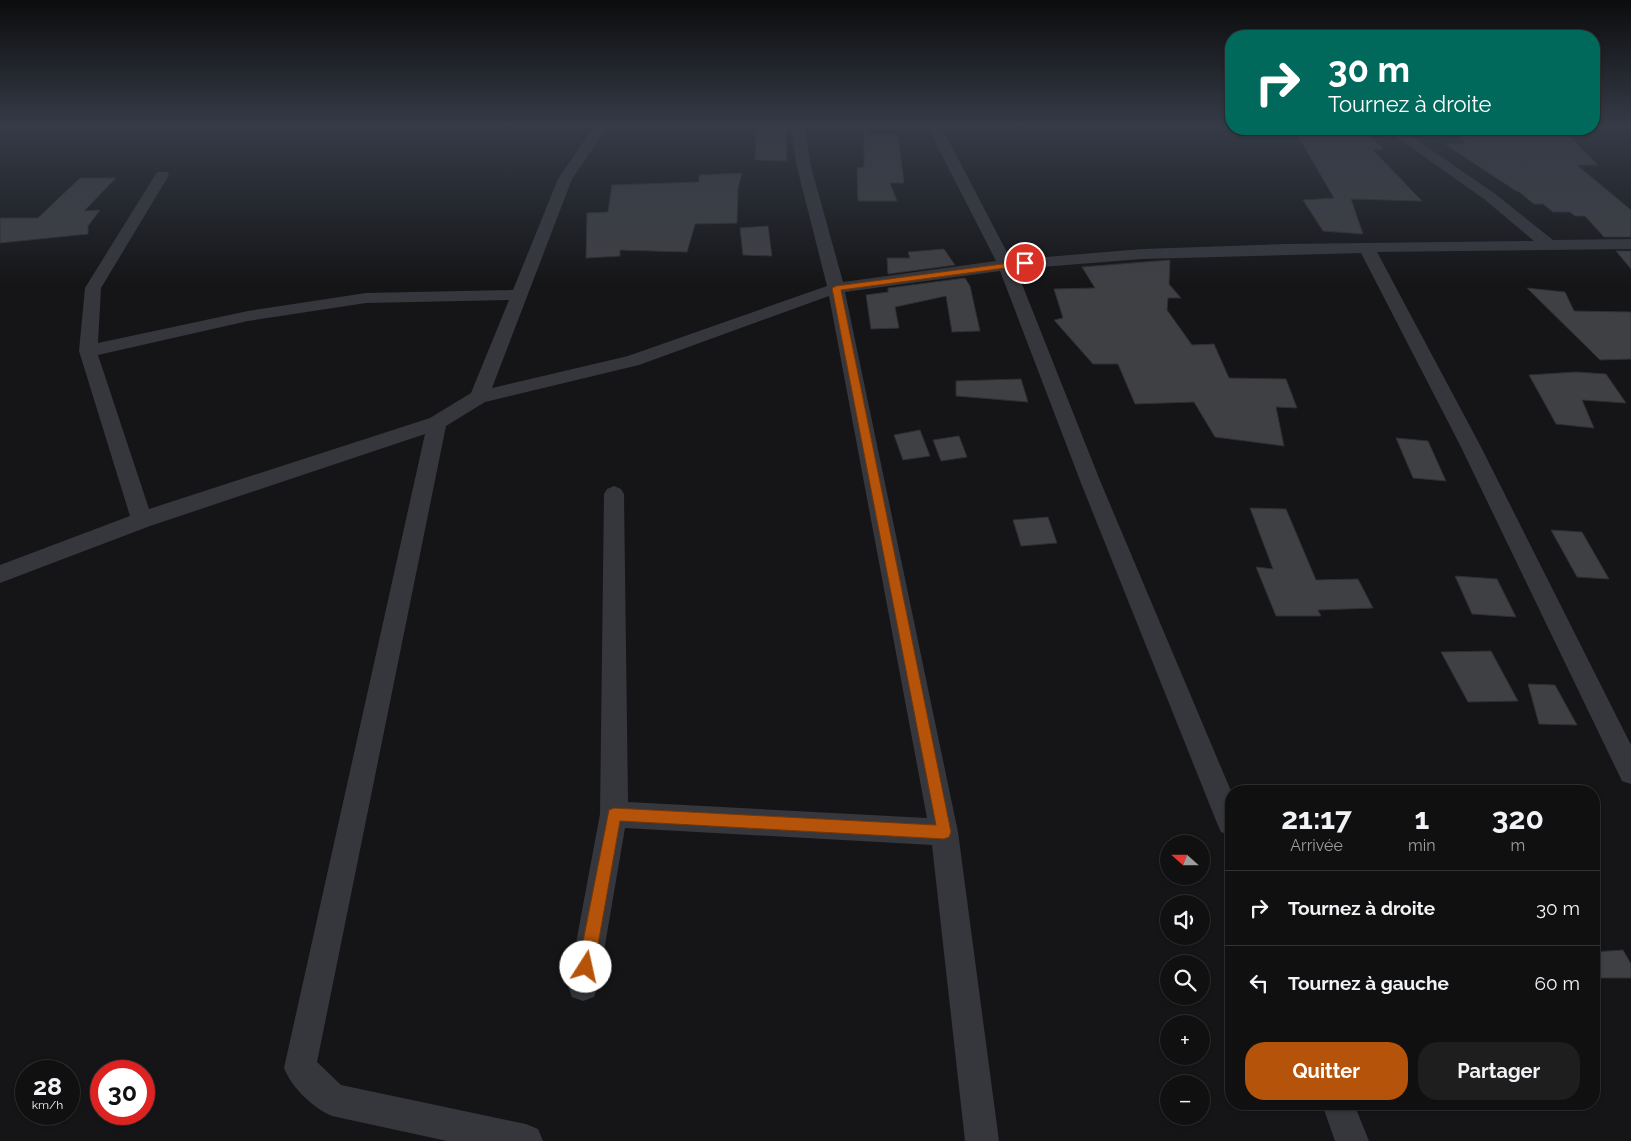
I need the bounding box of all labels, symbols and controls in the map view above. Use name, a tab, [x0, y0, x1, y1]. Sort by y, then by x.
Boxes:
text: 30 m	[1328, 49, 1410, 90]
icon: right	[1245, 50, 1310, 115]
text: Tournez à droite	[1328, 91, 1492, 117]
pin	[1004, 242, 1046, 284]
icon: arrive	[1011, 249, 1039, 277]
text: 21:17	[1281, 801, 1352, 836]
text: 1	[1414, 801, 1429, 836]
text: 320	[1492, 801, 1544, 836]
north arrow	[1160, 835, 1210, 885]
map controls	[1160, 835, 1210, 1125]
text: Arrivée	[1290, 836, 1343, 855]
text: min	[1408, 836, 1436, 855]
text: m	[1510, 836, 1525, 855]
icon: right	[1245, 894, 1273, 922]
button: sound	[1160, 895, 1210, 945]
text: Tournez à droite	[1288, 897, 1435, 919]
text: 30 m	[1536, 897, 1580, 919]
position arrow	[559, 940, 611, 992]
button: search	[1160, 955, 1210, 1005]
icon: left	[1245, 969, 1273, 997]
text: Tournez à gauche	[1288, 972, 1449, 994]
text: 60 m	[1535, 972, 1580, 994]
button: +	[1160, 1015, 1210, 1065]
button: Quitter	[1245, 1042, 1408, 1100]
button: Partager	[1418, 1042, 1580, 1100]
speed limit sign: 30	[90, 1060, 155, 1125]
text: 28	[33, 1071, 62, 1101]
button: −	[1160, 1075, 1210, 1125]
text: km/h	[32, 1098, 63, 1112]

